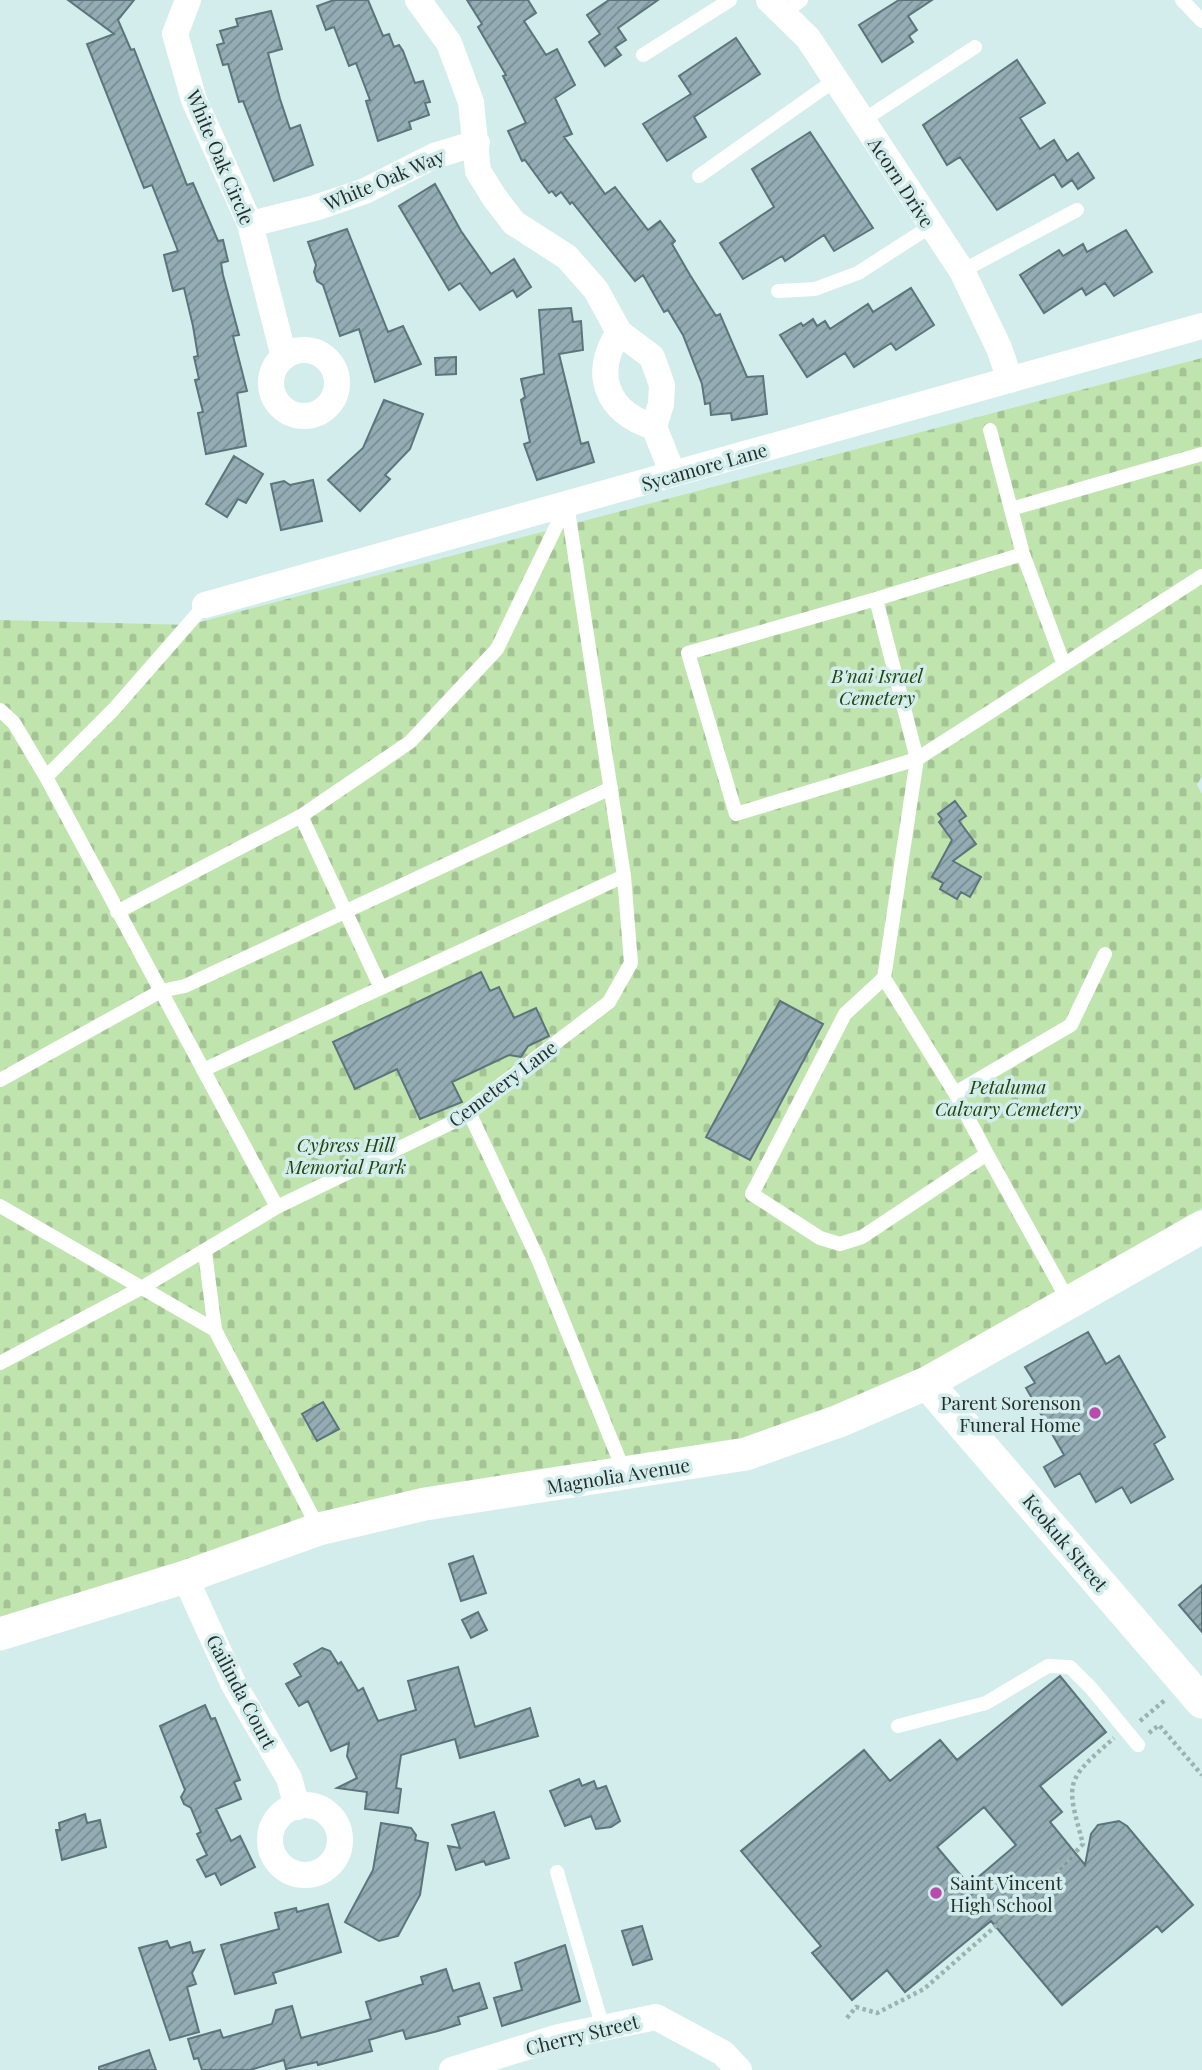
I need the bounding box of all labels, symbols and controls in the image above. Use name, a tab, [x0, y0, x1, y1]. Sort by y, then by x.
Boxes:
street label: White Oak Circle	[180, 85, 261, 228]
street label: Acorn Drive	[863, 131, 941, 232]
street label: White Oak Way	[319, 142, 448, 216]
street label: Sycamore Lane	[638, 436, 770, 496]
park label: B'nai Israel Cemetery	[830, 662, 924, 710]
street label: Cemetery Lane	[443, 1034, 561, 1132]
park label: Petaluma Calvary Cemetery	[935, 1073, 1081, 1121]
park label: Cypress Hill Memorial Park	[285, 1131, 407, 1179]
place label: Parent Sorenson Funeral Home	[940, 1389, 1082, 1437]
marker: Parent Sorenson Funeral Home	[1087, 1405, 1103, 1421]
street label: Magnolia Avenue	[545, 1451, 691, 1499]
street label: Keokuk Street	[1018, 1488, 1115, 1596]
street label: Gailinda Court	[201, 1630, 283, 1753]
place label: Saint Vincent High School	[950, 1869, 1063, 1917]
marker: Saint Vincent High School	[928, 1885, 944, 1901]
street label: Cherry Street	[523, 2007, 641, 2061]

